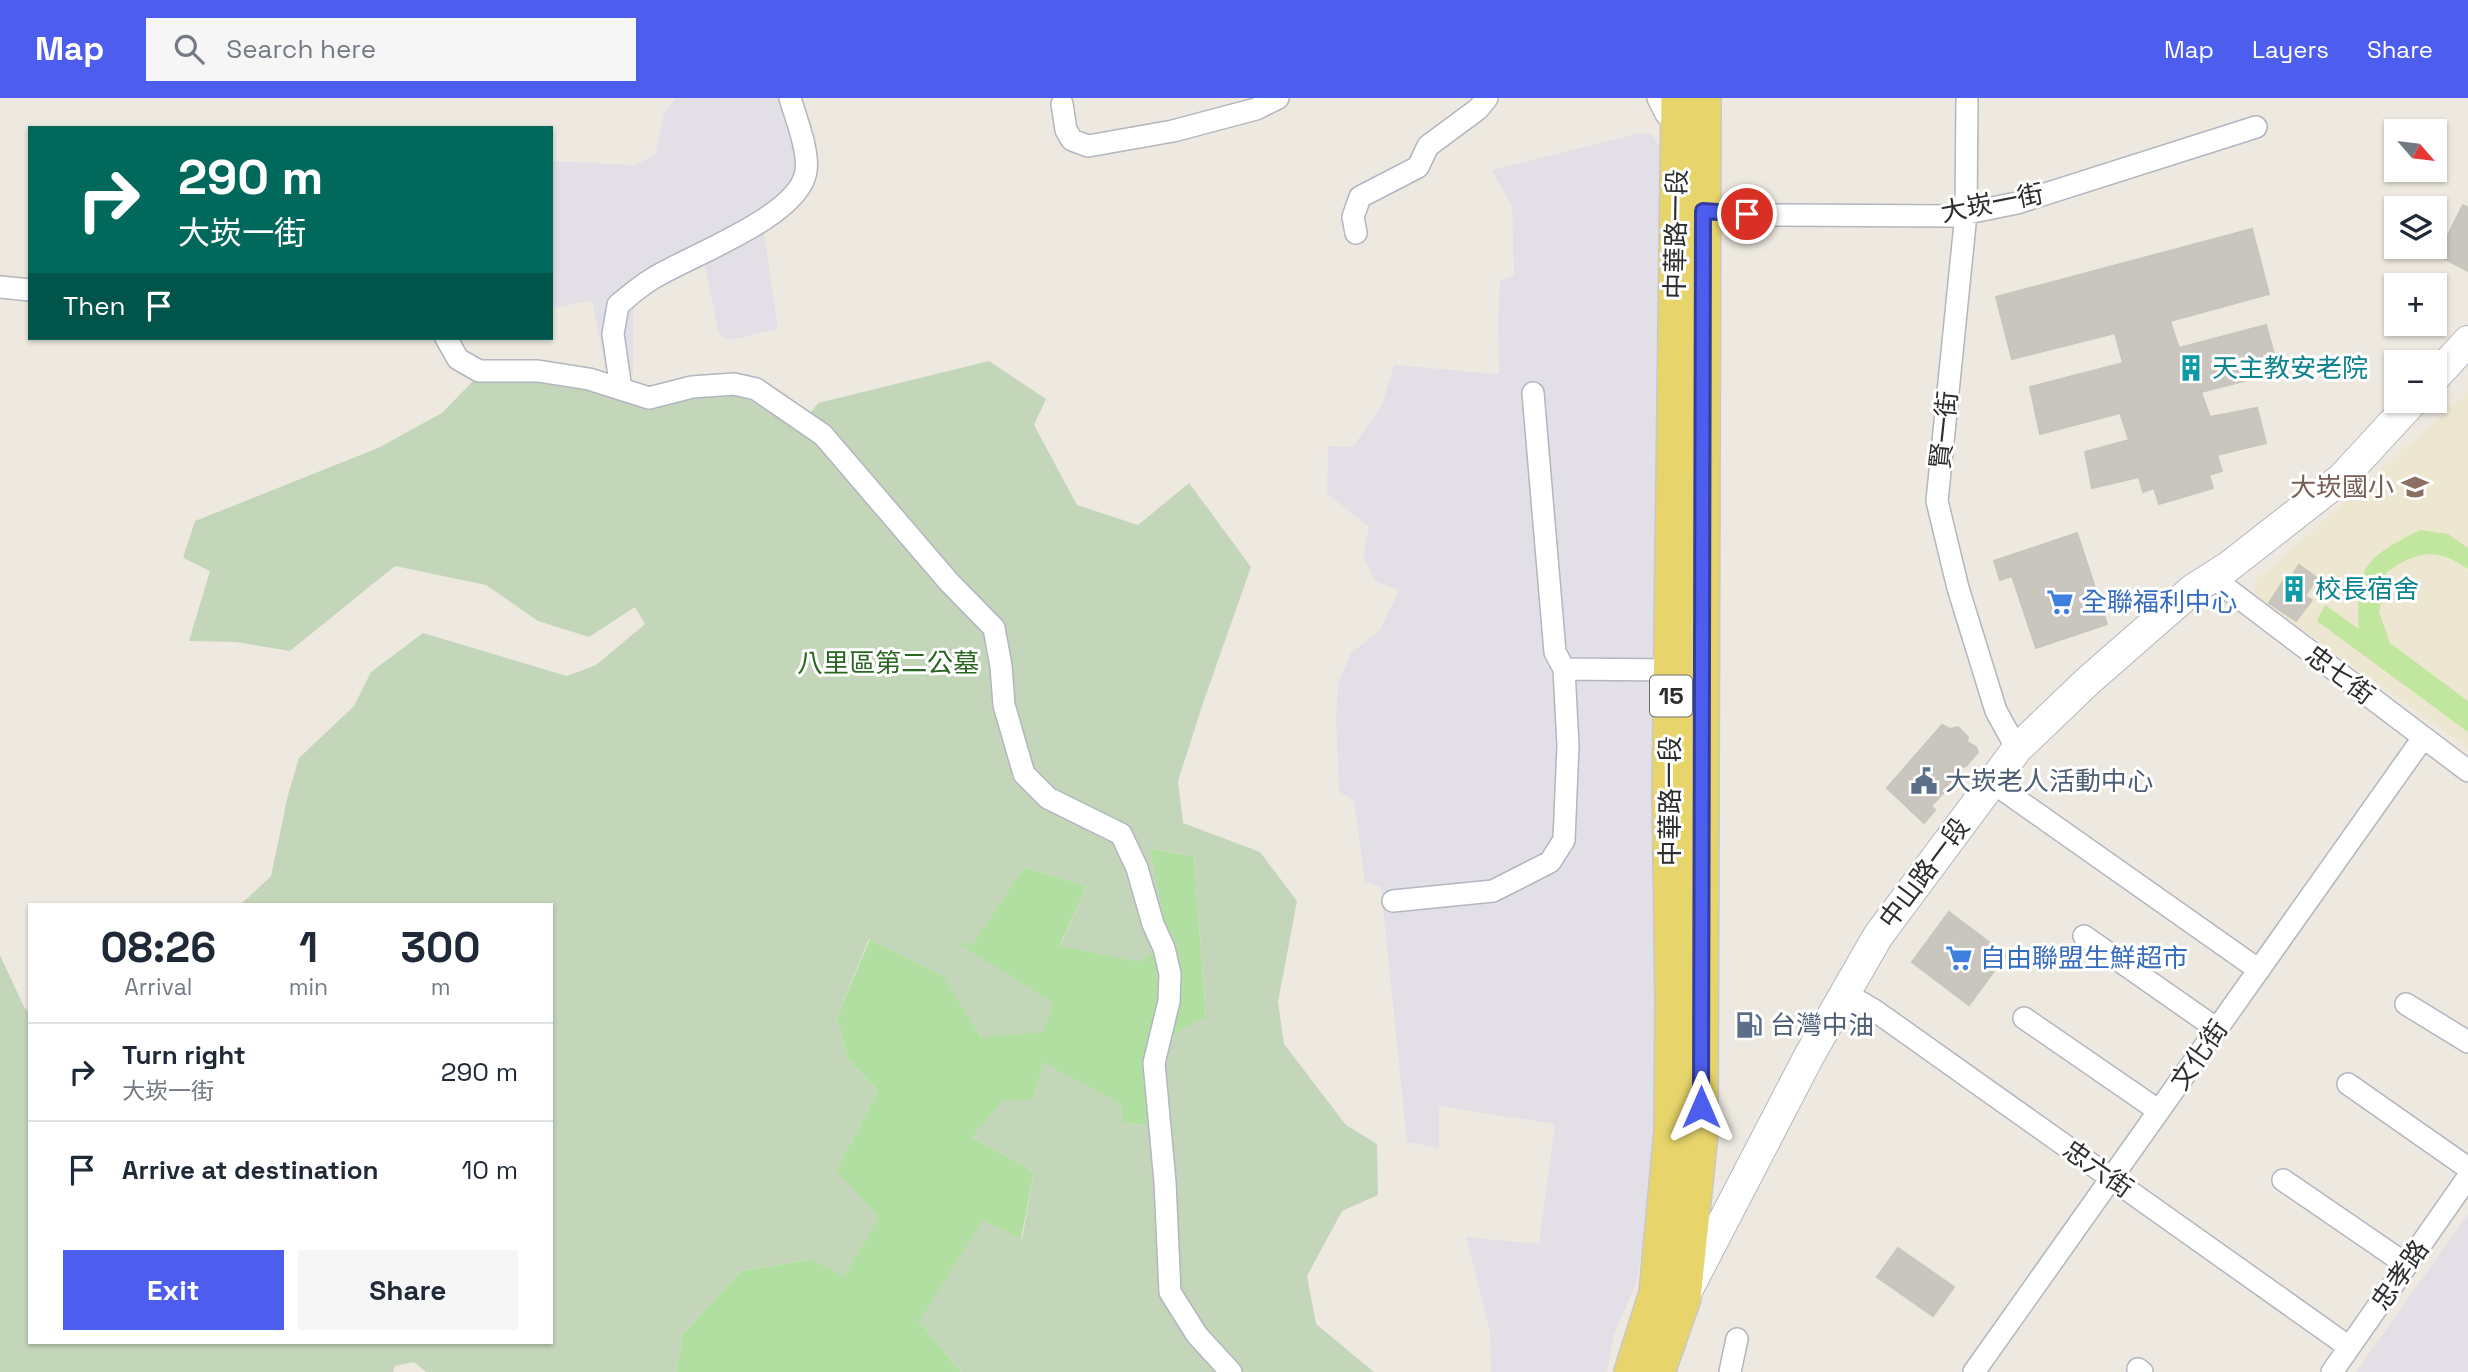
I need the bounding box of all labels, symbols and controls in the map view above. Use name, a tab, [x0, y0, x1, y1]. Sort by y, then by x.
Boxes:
search box	[146, 18, 636, 81]
text: Map	[35, 28, 104, 70]
icon: search	[170, 30, 208, 68]
text: Search here	[226, 32, 376, 66]
text: Map	[2164, 34, 2214, 65]
text: Layers	[2252, 34, 2329, 65]
text: Share	[2367, 34, 2433, 65]
north arrow	[2384, 119, 2446, 182]
map controls	[2384, 119, 2447, 413]
text: 290 m	[178, 146, 323, 208]
icon: right	[63, 154, 154, 245]
street label: 中華路一段	[1658, 169, 1694, 299]
street label: 大崁一街	[1938, 176, 2046, 230]
pin	[1717, 184, 1777, 244]
icon: arrive	[1728, 195, 1766, 233]
button: layers	[2384, 196, 2447, 259]
text: 大崁一街	[178, 213, 306, 253]
button: +	[2384, 273, 2447, 336]
icon: arrive	[140, 287, 178, 325]
text: Then	[63, 289, 126, 323]
button: −	[2384, 350, 2447, 413]
place label: 天主教安老院	[2212, 351, 2368, 385]
building icon: 天主教安老院	[2176, 353, 2206, 383]
street label: 賢一街	[1923, 389, 1965, 471]
place label: 大崁國小	[2290, 470, 2394, 504]
school or university icon: 大崁國小	[2400, 472, 2430, 502]
place label: 校長宿舍	[2315, 572, 2419, 606]
building icon: 校長宿舍	[2279, 574, 2309, 604]
place label: 全聯福利中心	[2081, 585, 2237, 619]
supermarket icon: 全聯福利中心	[2045, 587, 2075, 617]
street label: 忠七街	[2299, 638, 2381, 712]
park label: 八里區第二公墓	[797, 646, 979, 680]
road number: 15	[1650, 676, 1692, 716]
street label: 中華路一段	[1653, 736, 1687, 866]
place label: 大崁老人活動中心	[1945, 764, 2153, 798]
public building icon: 大崁老人活動中心	[1909, 766, 1939, 796]
street label: 中山路一段	[1871, 811, 1977, 935]
text: 08:26	[100, 921, 216, 974]
text: 1	[299, 921, 318, 974]
text: 300	[401, 921, 481, 974]
place label: 自由聯盟生鮮超市	[1980, 941, 2188, 975]
supermarket icon: 自由聯盟生鮮超市	[1944, 943, 1974, 973]
text: Arrival	[124, 972, 193, 1002]
text: min	[289, 972, 328, 1002]
text: m	[431, 972, 450, 1002]
place label: 台灣中油	[1770, 1008, 1874, 1042]
fuel station icon: 台灣中油	[1734, 1010, 1764, 1040]
street label: 文化街	[2163, 1013, 2235, 1097]
text: Turn right	[122, 1038, 246, 1072]
icon: right	[63, 1053, 101, 1091]
text: 290 m	[441, 1055, 518, 1089]
position arrow	[1664, 1070, 1738, 1144]
text: 大崁一街	[122, 1076, 214, 1106]
street label: 忠六街	[2056, 1133, 2140, 1205]
icon: arrive	[63, 1151, 101, 1189]
text: Arrive at destination	[122, 1153, 379, 1187]
text: 10 m	[461, 1153, 518, 1187]
street label: 忠孝路	[2364, 1233, 2436, 1317]
button: Exit	[63, 1250, 284, 1330]
button: Share	[298, 1250, 518, 1330]

